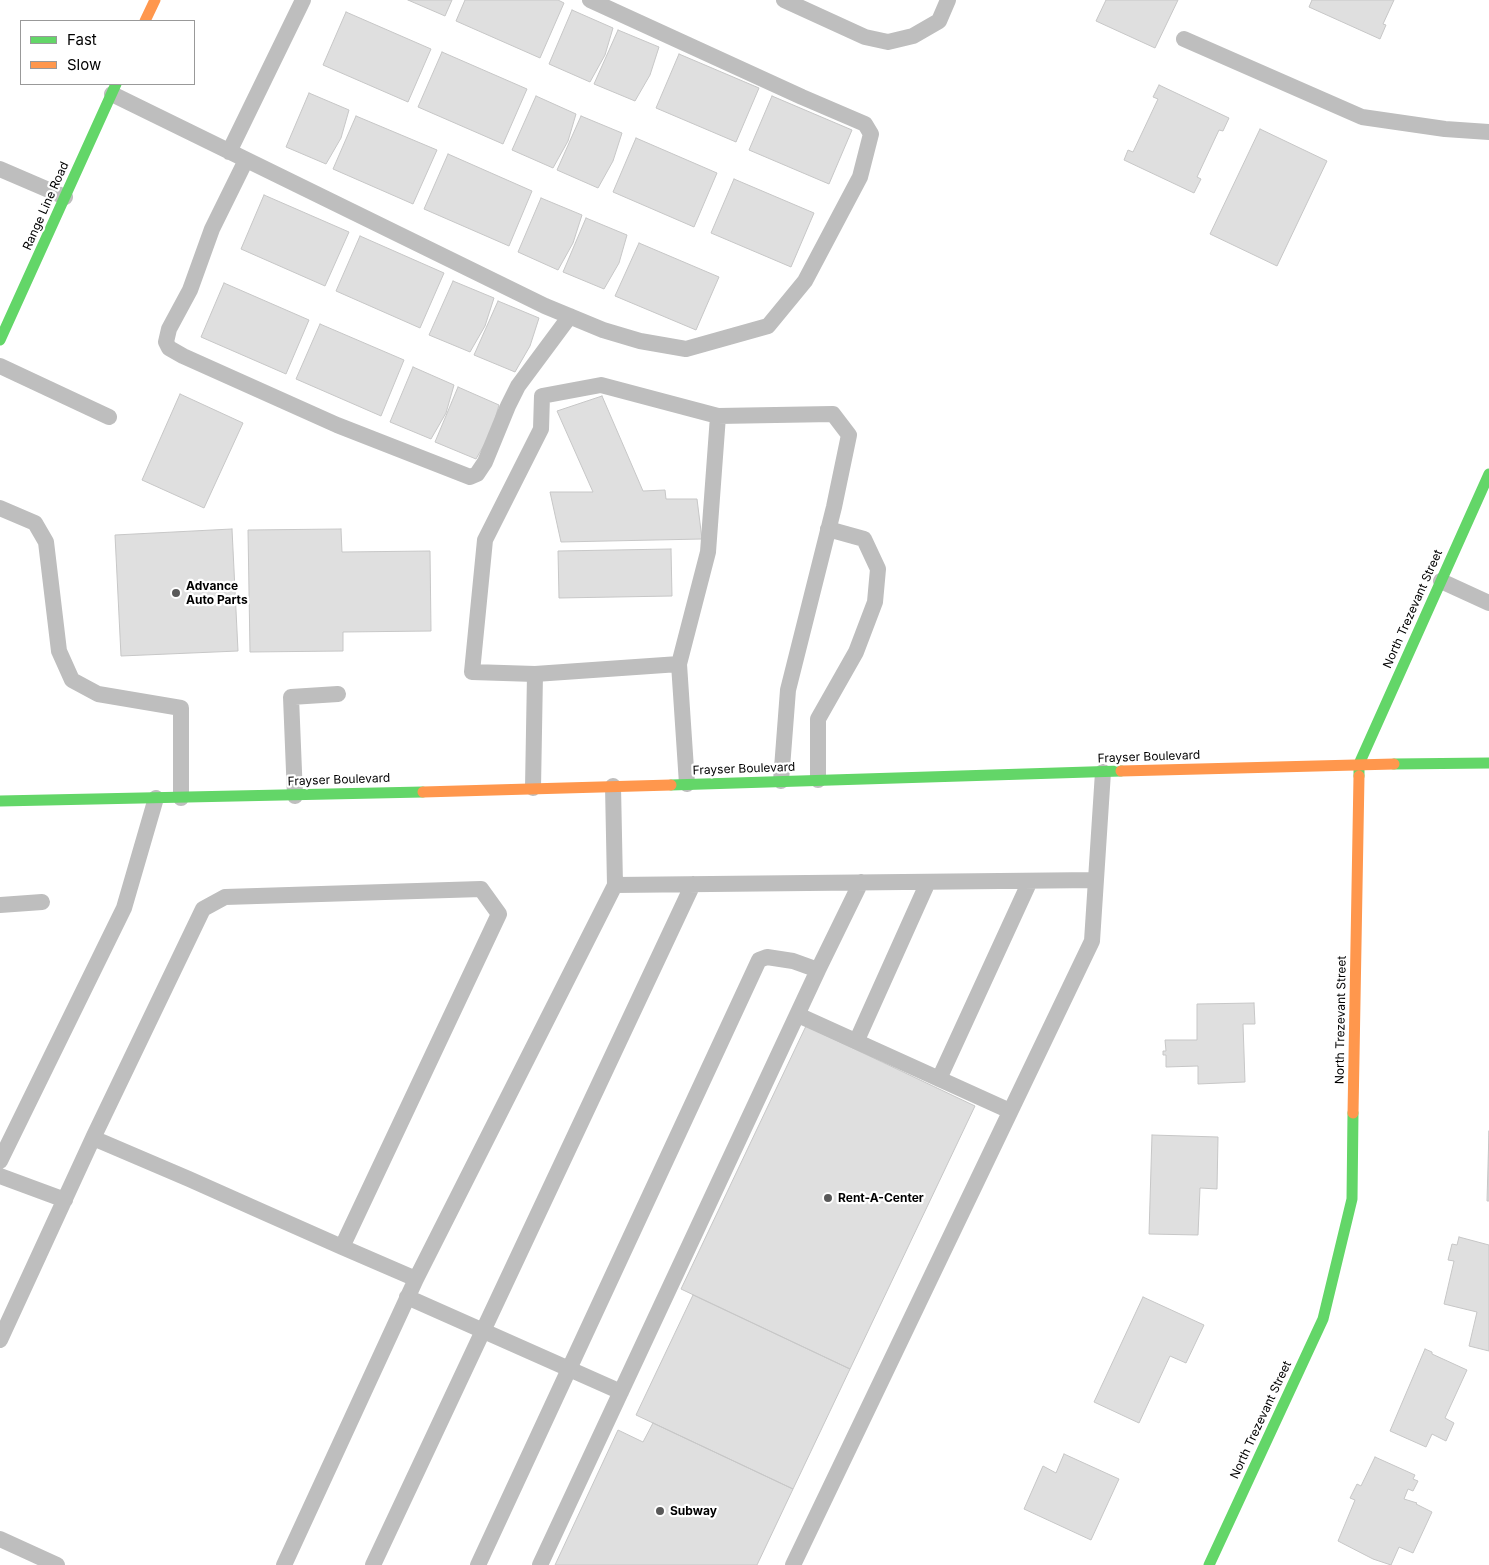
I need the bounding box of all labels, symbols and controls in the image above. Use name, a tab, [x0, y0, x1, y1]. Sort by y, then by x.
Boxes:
legend	[20, 20, 195, 85]
text: Fast	[67, 30, 97, 49]
text: Slow	[67, 55, 101, 74]
street label: Range Line Road	[20, 160, 72, 252]
street label: North Trezevant Street	[1380, 547, 1446, 671]
place label: Advance Auto Parts	[186, 579, 248, 607]
marker: Advance Auto Parts	[170, 587, 182, 599]
street label: Frayser Boulevard	[1097, 748, 1201, 766]
street label: Frayser Boulevard	[692, 760, 796, 778]
street label: Frayser Boulevard	[287, 771, 391, 789]
street label: North Trezevant Street	[1333, 956, 1349, 1084]
place label: Rent-A-Center	[838, 1191, 924, 1205]
marker: Rent-A-Center	[822, 1192, 834, 1204]
street label: North Trezevant Street	[1227, 1359, 1295, 1481]
place label: Subway	[670, 1504, 717, 1518]
marker: Subway	[654, 1505, 666, 1517]

